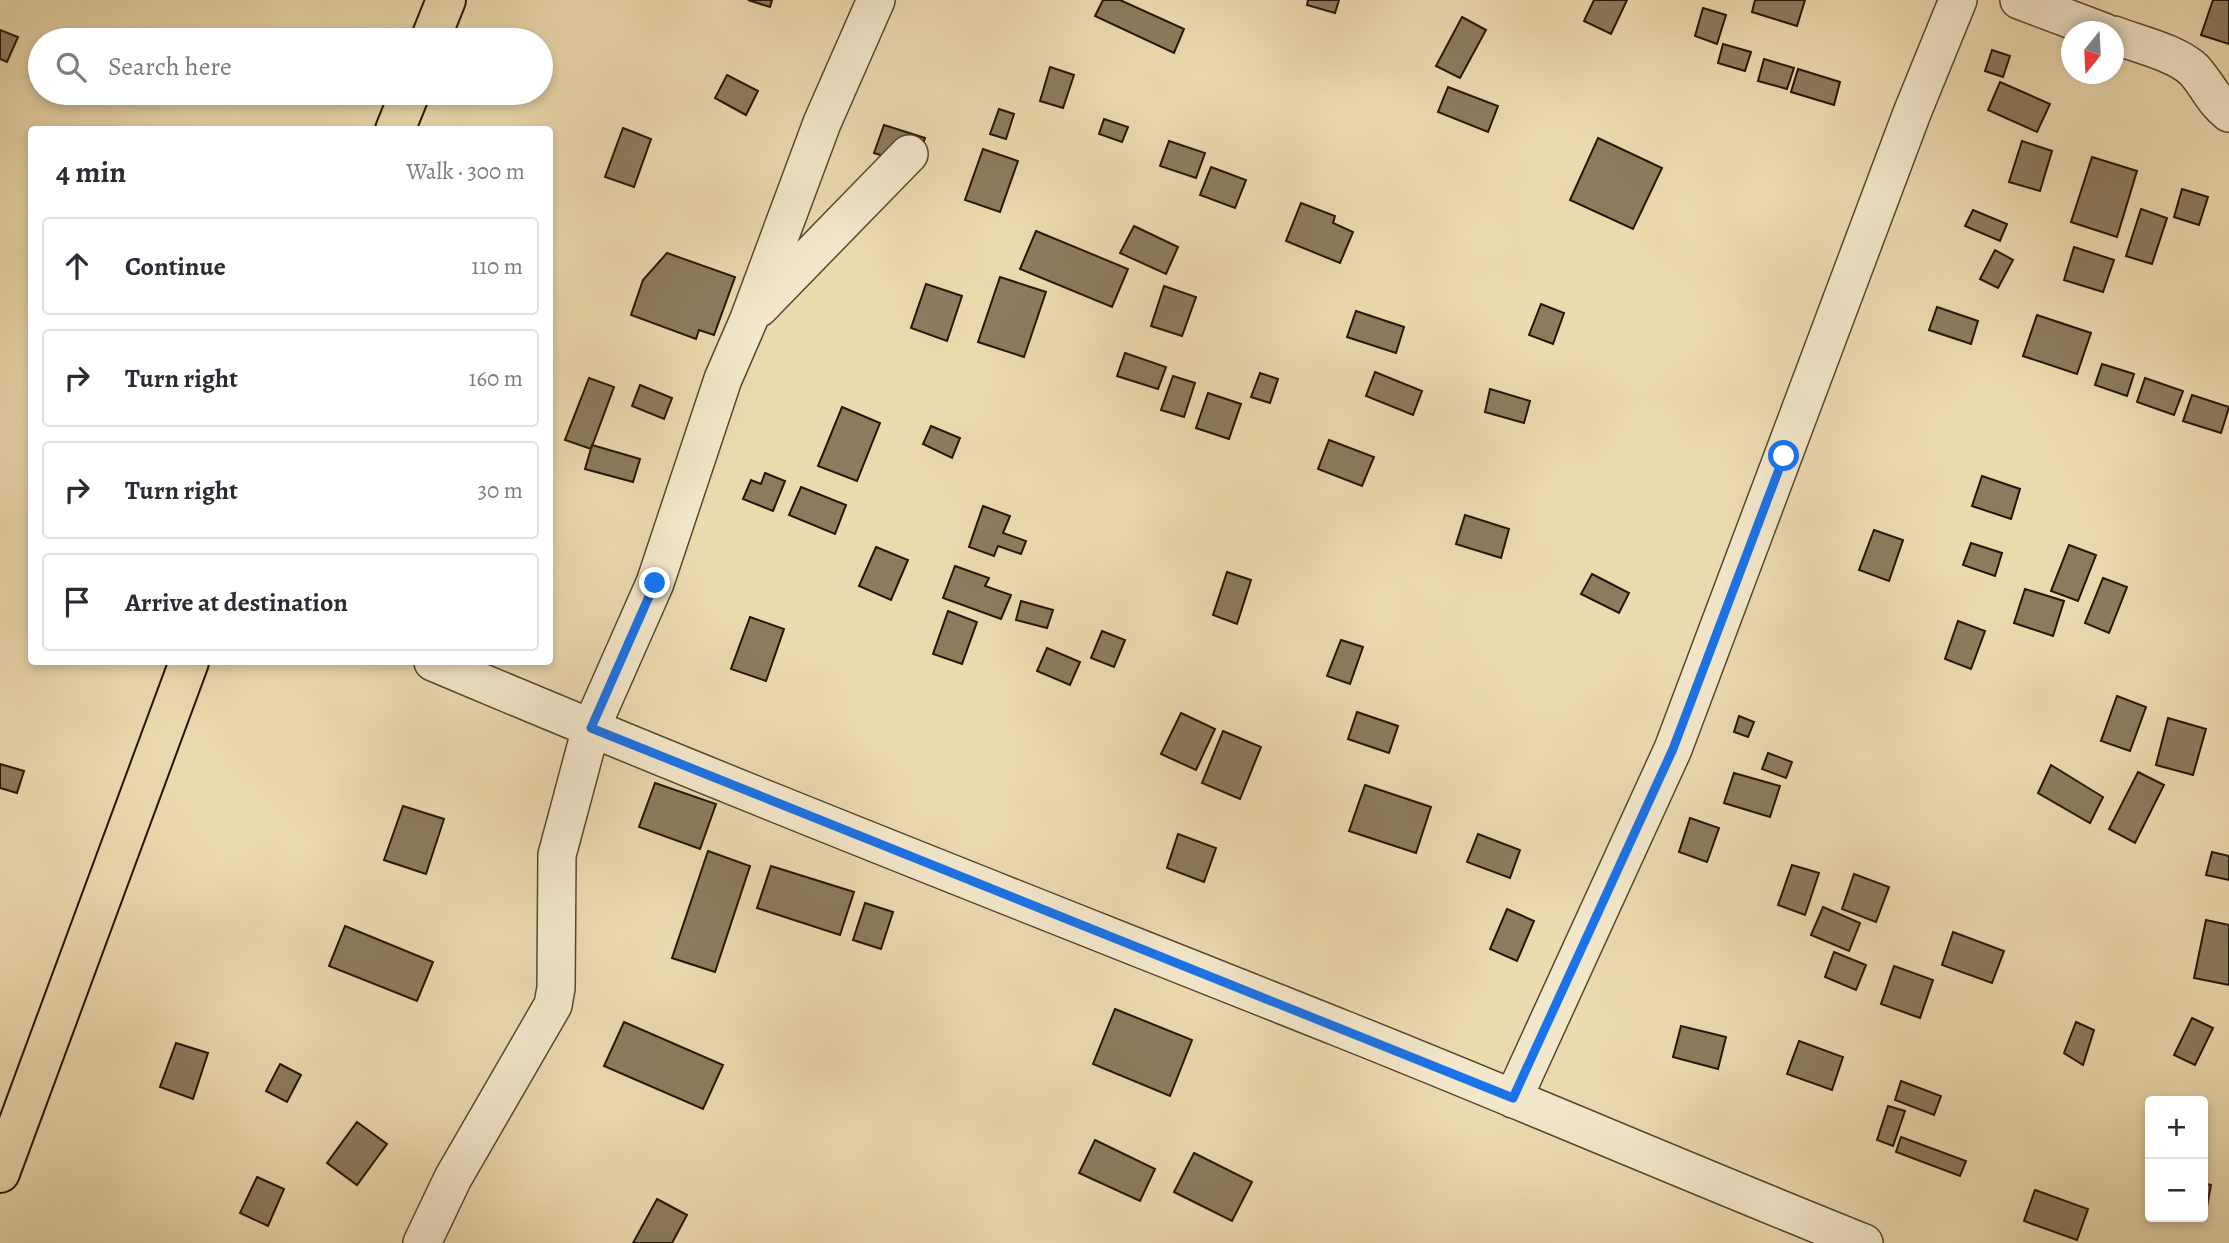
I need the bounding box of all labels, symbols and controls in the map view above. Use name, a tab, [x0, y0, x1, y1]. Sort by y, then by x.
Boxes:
north arrow	[2061, 21, 2124, 84]
search box	[28, 28, 553, 105]
icon: search	[52, 48, 90, 86]
text: Search here	[108, 49, 232, 84]
text: 4 min	[56, 152, 126, 192]
text: Walk · 300 m	[406, 156, 525, 187]
icon: ahead	[58, 247, 96, 285]
text: Continue	[125, 249, 226, 284]
text: 110 m	[471, 251, 523, 282]
icon: right	[58, 359, 96, 397]
text: Turn right	[125, 361, 238, 396]
text: 160 m	[469, 363, 523, 394]
route start	[1768, 440, 1799, 471]
icon: right	[58, 471, 96, 509]
text: Turn right	[125, 473, 238, 508]
text: 30 m	[477, 475, 523, 506]
route end	[639, 567, 670, 598]
icon: arrive	[58, 583, 96, 621]
text: Arrive at destination	[125, 585, 348, 620]
map controls	[2145, 1096, 2208, 1222]
button: +	[2145, 1096, 2208, 1159]
button: −	[2145, 1159, 2208, 1222]

